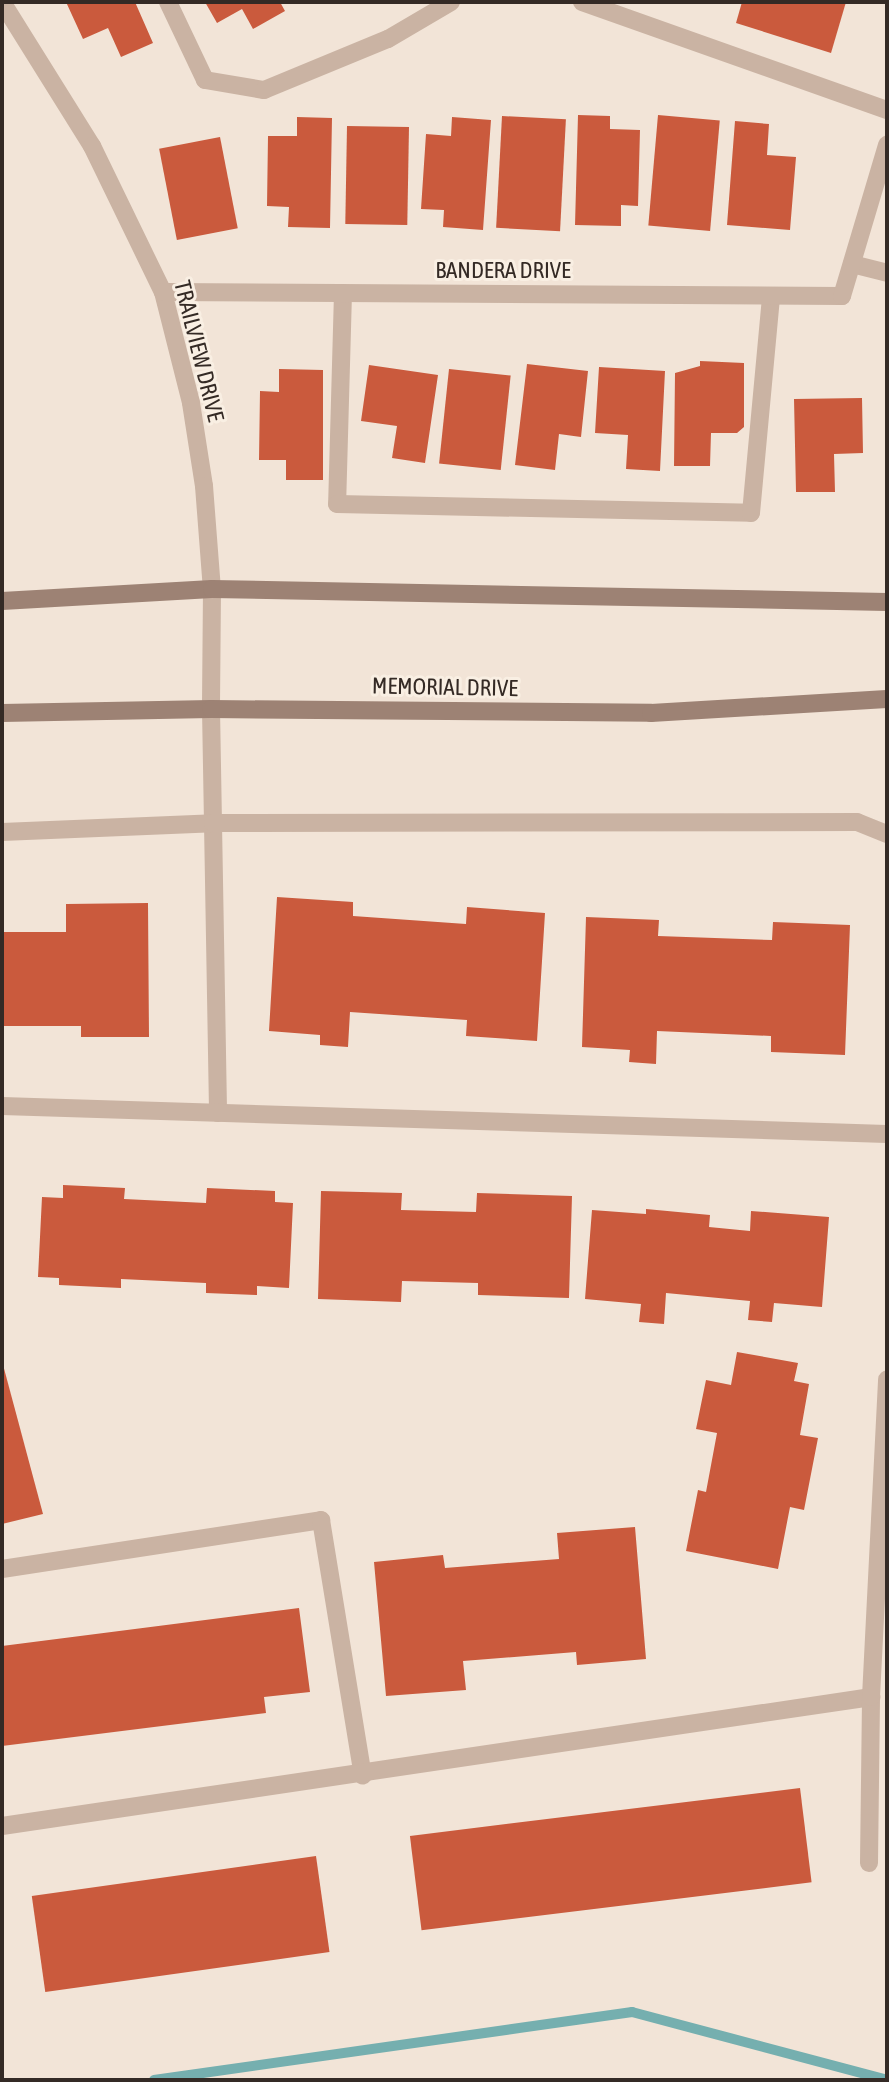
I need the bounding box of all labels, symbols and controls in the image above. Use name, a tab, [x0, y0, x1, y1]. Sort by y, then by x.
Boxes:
street label: BANDERA DRIVE	[435, 256, 571, 284]
street label: TRAILVIEW DRIVE	[168, 278, 230, 424]
street label: MEMORIAL DRIVE	[372, 672, 518, 702]

